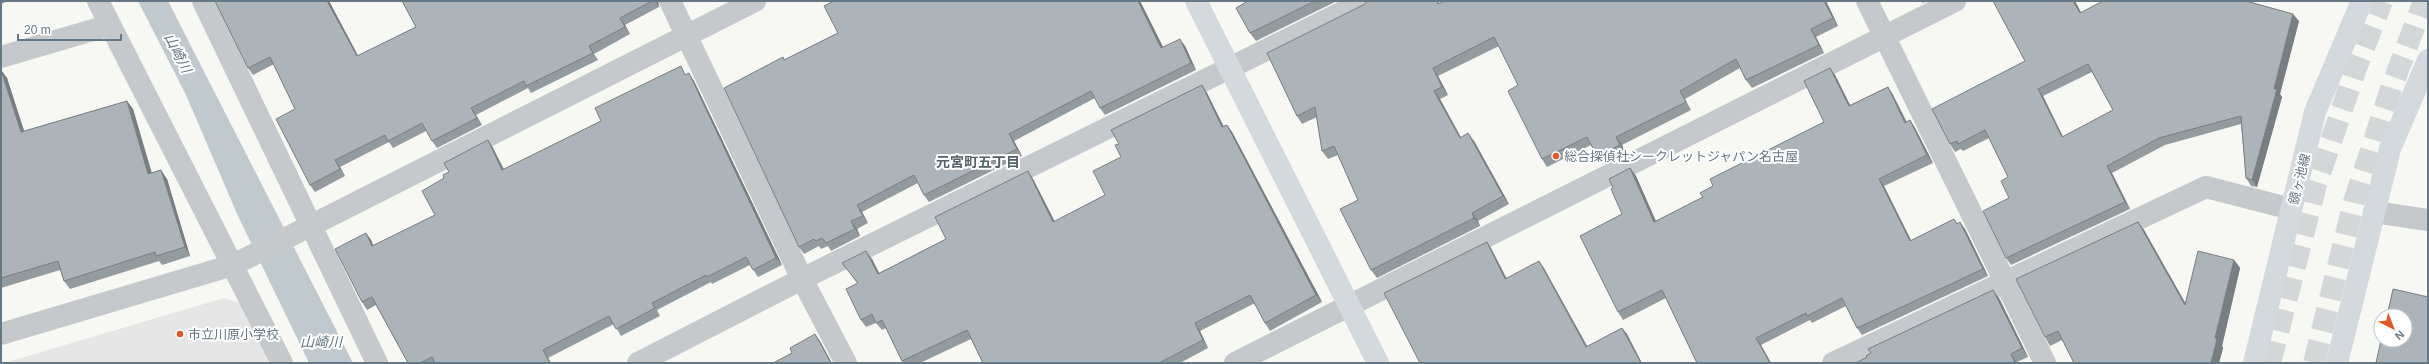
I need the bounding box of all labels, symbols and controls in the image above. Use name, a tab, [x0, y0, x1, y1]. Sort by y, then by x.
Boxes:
scale bar	[18, 16, 121, 42]
text: 20 m	[24, 23, 51, 37]
water label: 山崎川	[161, 31, 196, 77]
place label: 総合探偵社シークレットジャパン名古屋	[1564, 149, 1798, 164]
marker: 総合探偵社シークレットジャパン名古屋	[1551, 151, 1561, 161]
street label: 鏡ヶ池線	[2286, 152, 2313, 206]
district label: 元宮町五丁目	[936, 154, 1020, 170]
north arrow	[2373, 308, 2413, 348]
place label: 市立川原小学校	[188, 327, 279, 342]
text: N	[2393, 328, 2407, 343]
marker: 市立川原小学校	[175, 329, 185, 339]
water label: 山崎川	[300, 334, 344, 350]

